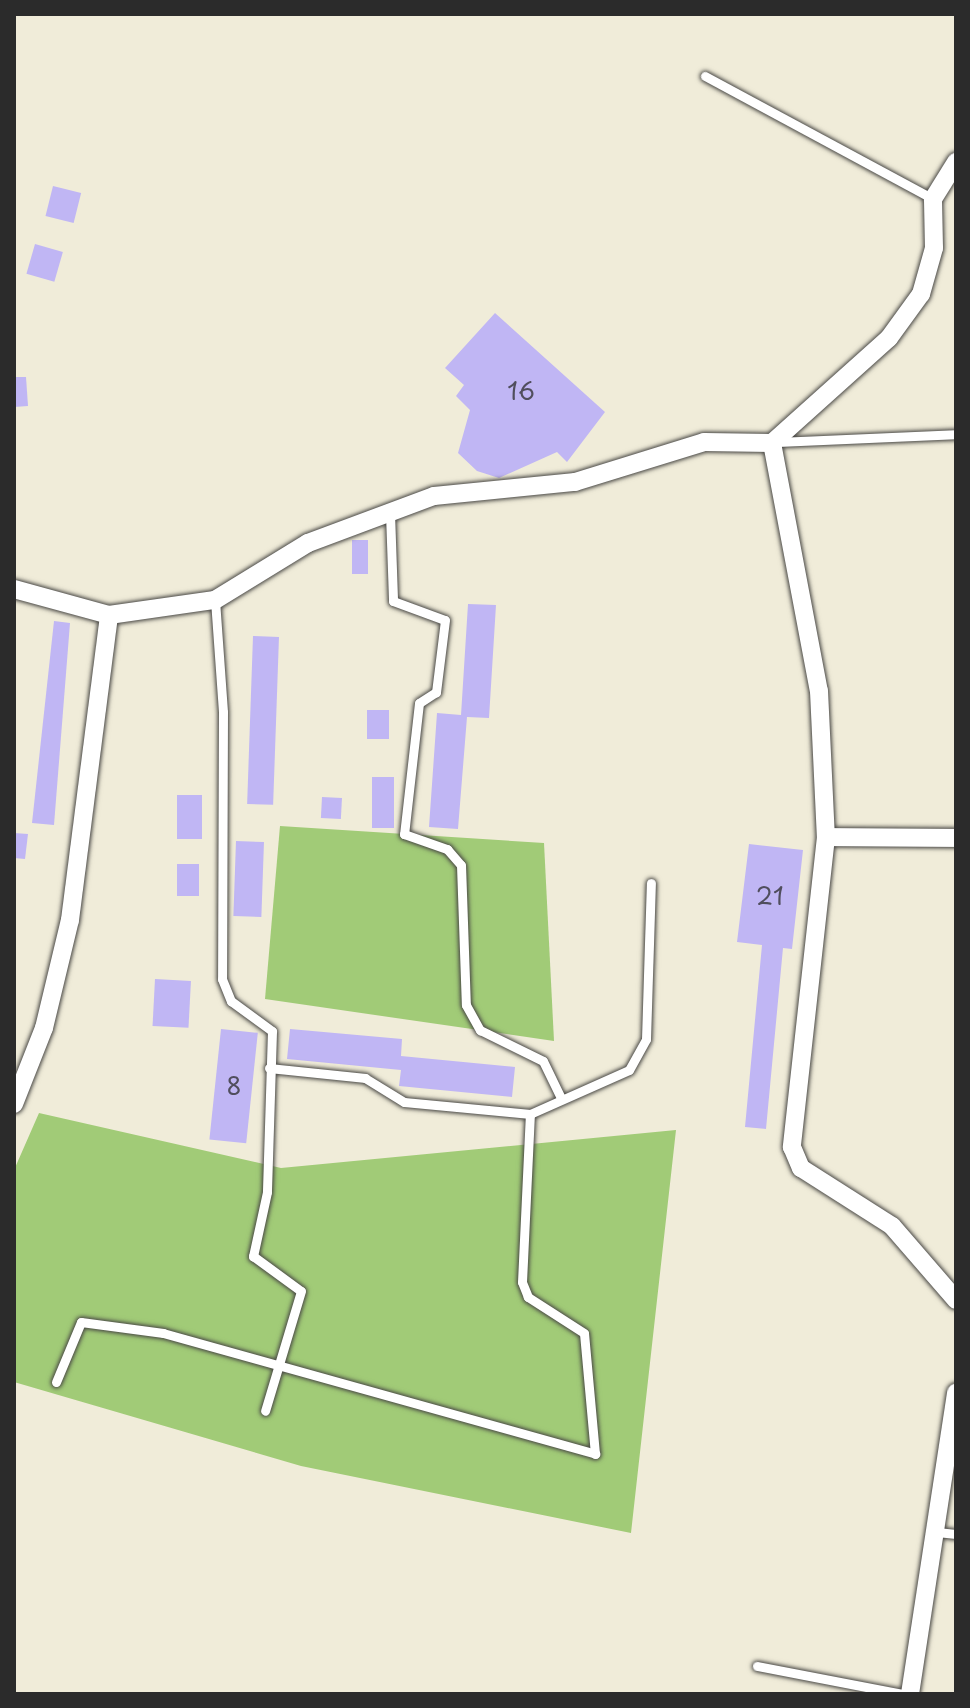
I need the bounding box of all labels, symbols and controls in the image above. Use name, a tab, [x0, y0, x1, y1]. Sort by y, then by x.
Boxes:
house number: 16	[507, 377, 535, 405]
house number: 21	[756, 882, 784, 910]
house number: 8	[227, 1072, 241, 1100]

